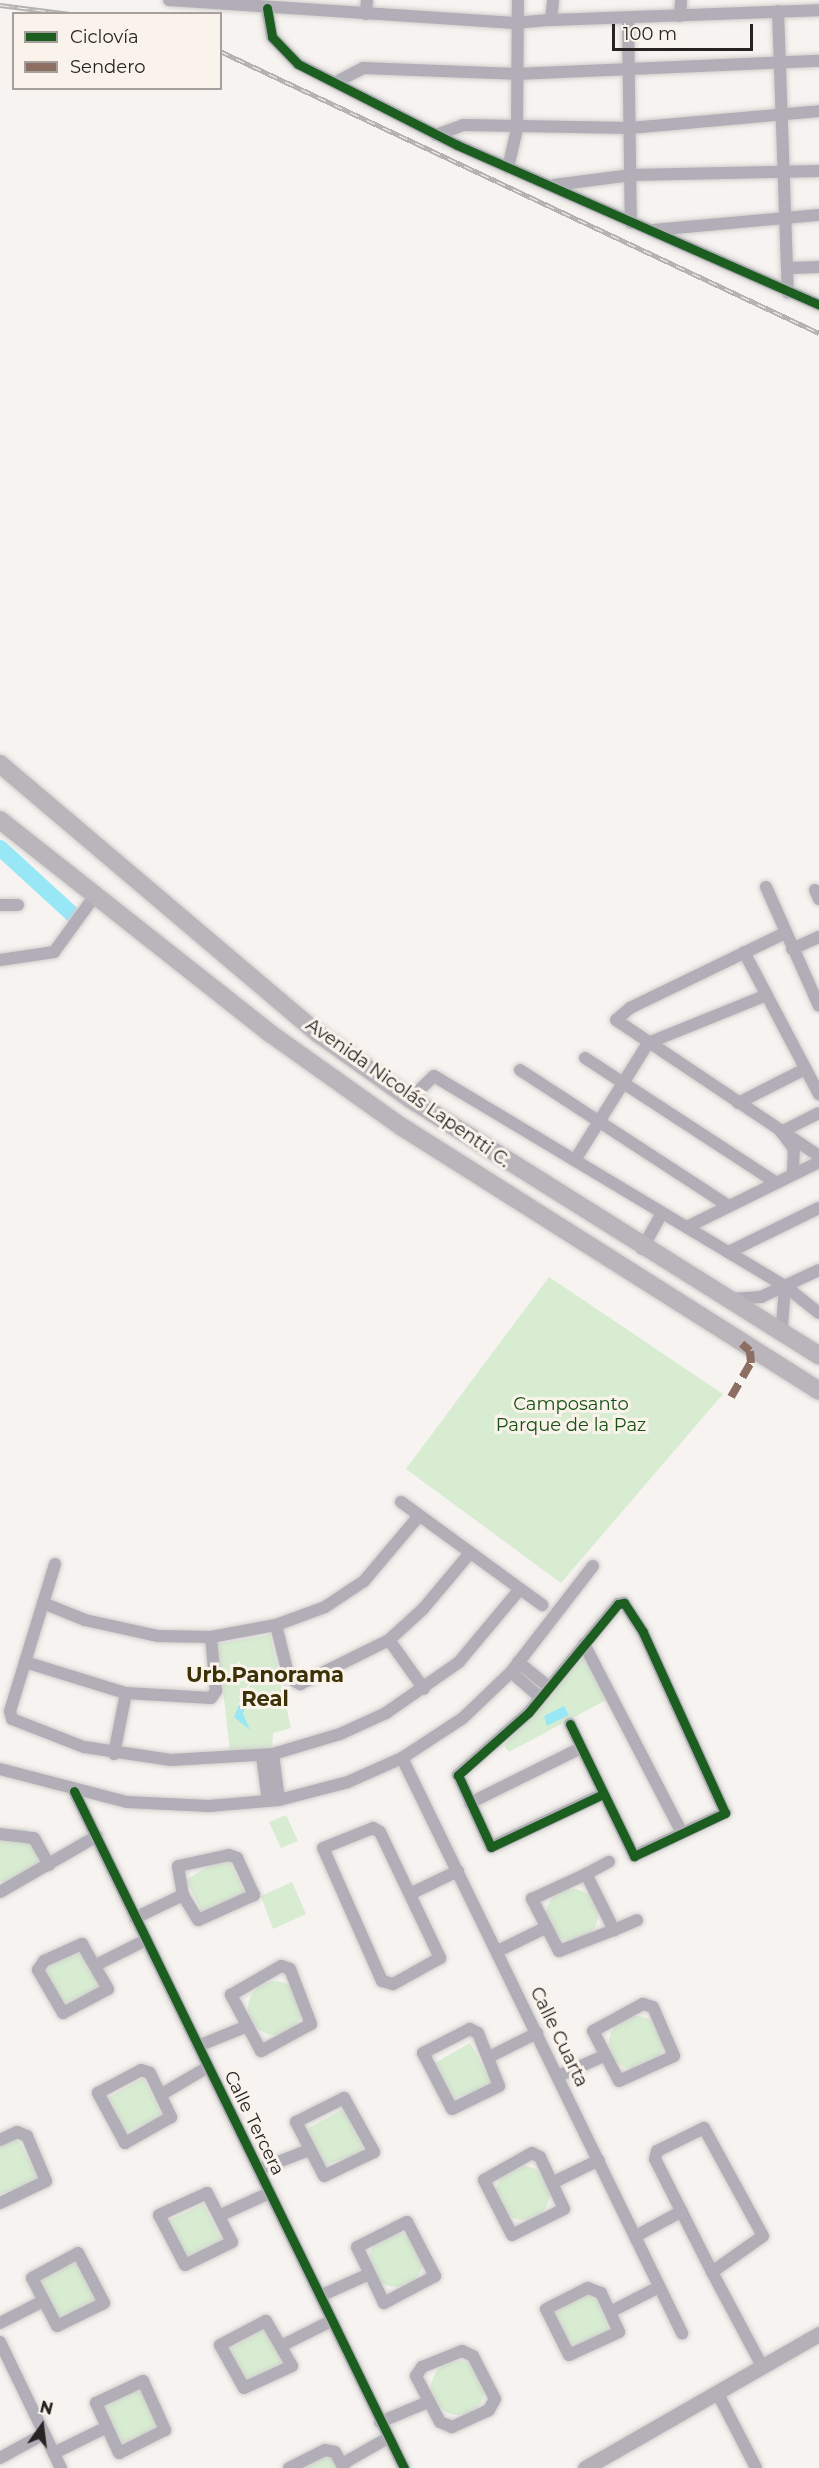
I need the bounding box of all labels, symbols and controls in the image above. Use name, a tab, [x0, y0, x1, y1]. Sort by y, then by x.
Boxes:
legend	[12, 12, 222, 90]
scale bar	[615, 12, 756, 50]
text: 100 m	[623, 23, 677, 45]
text: Ciclovía	[70, 26, 139, 48]
text: Sendero	[70, 56, 145, 78]
street label: Avenida Nicolás Lapentti C.	[302, 1014, 514, 1172]
park label: Camposanto Parque de la Paz	[496, 1394, 646, 1436]
district label: Urb.Panorama Real	[186, 1662, 344, 1712]
street label: Calle Cuarta	[525, 1983, 593, 2091]
street label: Calle Tercera	[219, 2067, 289, 2179]
north arrow	[12, 2396, 72, 2456]
text: N	[38, 2397, 55, 2419]

